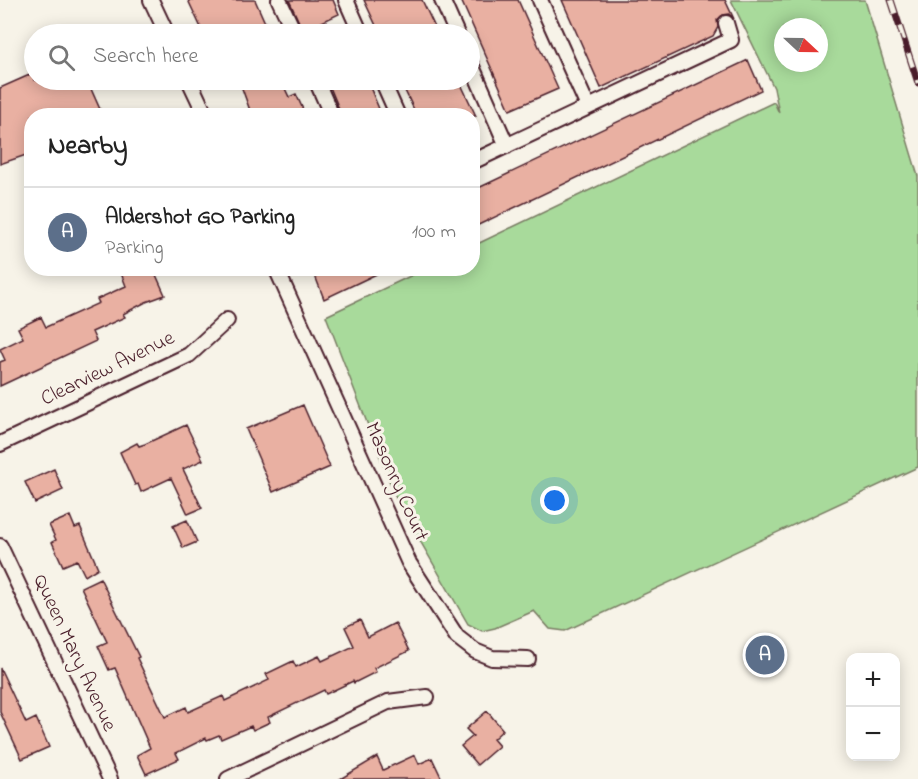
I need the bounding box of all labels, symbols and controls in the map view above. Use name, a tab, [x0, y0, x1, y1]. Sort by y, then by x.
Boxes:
north arrow	[774, 18, 828, 72]
search box	[24, 24, 480, 90]
icon: search	[45, 41, 78, 74]
text: Search here	[93, 41, 198, 73]
text: Nearby	[48, 128, 127, 166]
text: Aldershot GO Parking	[105, 202, 295, 234]
text: A	[61, 218, 74, 247]
text: 100 m	[412, 218, 456, 247]
text: Parking	[105, 234, 164, 263]
street label: Clearview Avenue	[36, 323, 180, 414]
street label: Masonry Court	[355, 418, 436, 547]
your location	[540, 486, 569, 515]
street label: Queen Mary Avenue	[23, 570, 124, 738]
pin: A	[746, 632, 784, 678]
map controls	[846, 653, 900, 761]
button: +	[846, 653, 900, 707]
button: −	[846, 707, 900, 761]

